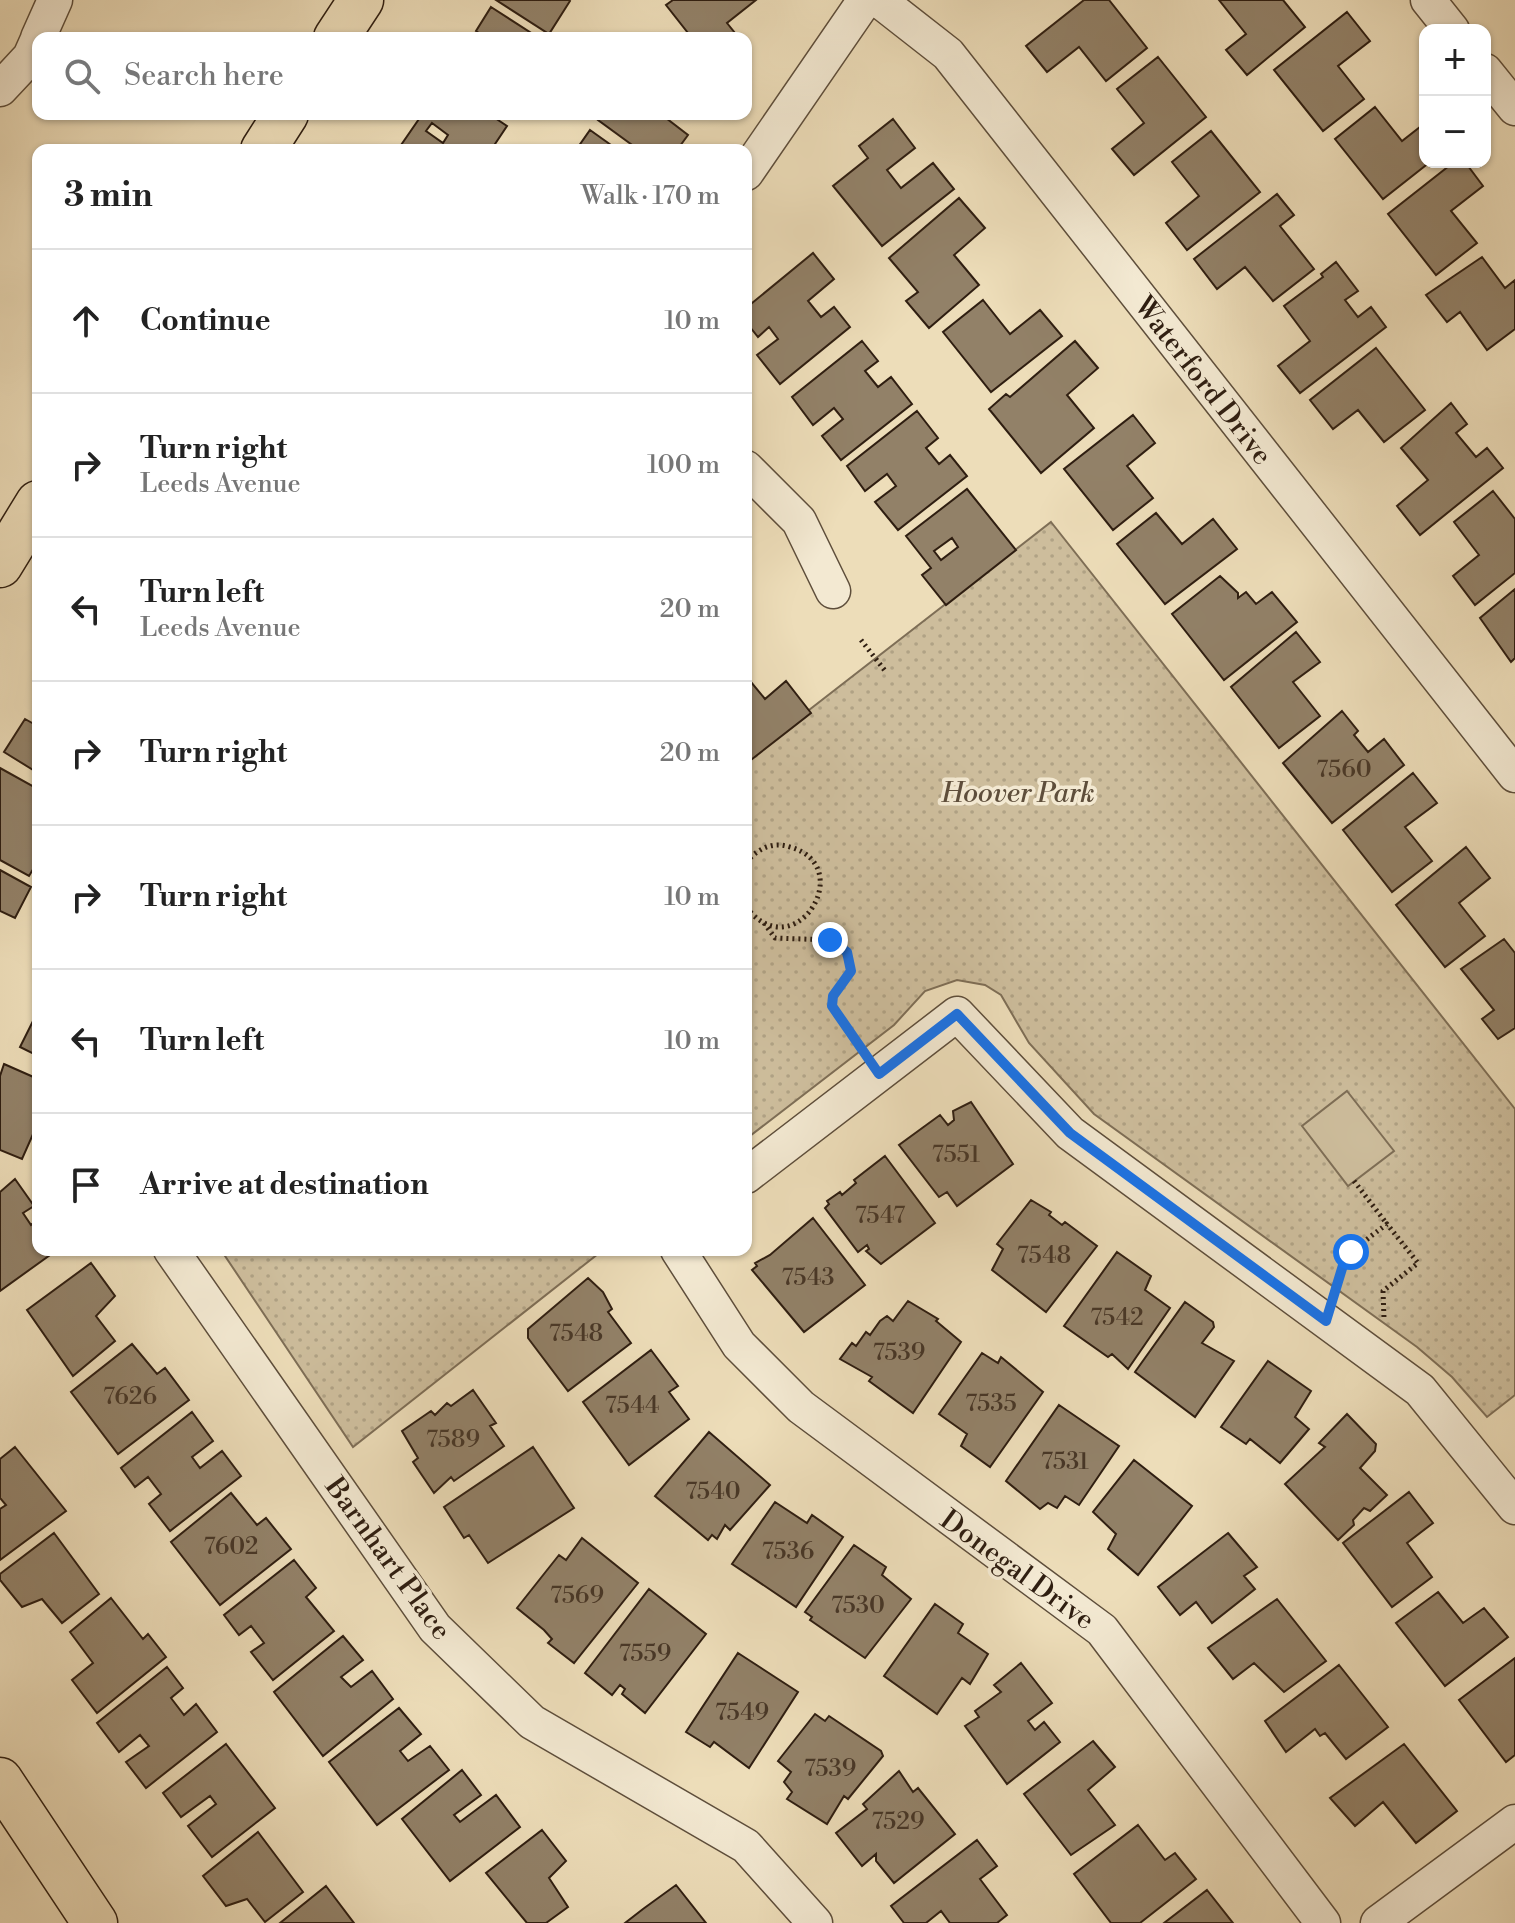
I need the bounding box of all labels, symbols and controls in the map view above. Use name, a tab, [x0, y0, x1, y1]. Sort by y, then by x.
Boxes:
map controls	[1419, 24, 1491, 168]
button: +	[1419, 24, 1491, 96]
search box	[32, 32, 752, 120]
icon: search	[60, 54, 104, 98]
text: Search here	[124, 57, 284, 95]
button: −	[1419, 96, 1491, 168]
text: 3 min	[64, 175, 153, 217]
text: Walk · 170 m	[581, 180, 720, 212]
street label: Waterford Drive	[1125, 289, 1280, 472]
icon: ahead	[64, 299, 108, 343]
text: Continue	[140, 302, 271, 340]
text: 10 m	[664, 305, 720, 337]
text: Turn right	[140, 430, 287, 468]
icon: right	[64, 443, 108, 487]
text: 100 m	[647, 449, 720, 481]
text: Leeds Avenue	[140, 468, 301, 500]
text: Turn left	[140, 574, 264, 612]
icon: left	[64, 587, 108, 631]
text: 20 m	[660, 593, 720, 625]
text: Leeds Avenue	[140, 612, 301, 644]
icon: right	[64, 731, 108, 775]
text: Turn right	[140, 734, 287, 772]
text: 20 m	[660, 737, 720, 769]
house number: 7560	[1316, 755, 1372, 785]
park label: Hoover Park	[940, 776, 1095, 811]
icon: right	[64, 875, 108, 919]
text: Turn right	[140, 878, 287, 916]
text: 10 m	[664, 881, 720, 913]
route end	[812, 922, 848, 958]
icon: left	[64, 1019, 108, 1063]
text: Turn left	[140, 1022, 264, 1060]
text: 10 m	[664, 1025, 720, 1057]
house number: 7551	[932, 1140, 981, 1170]
icon: arrive	[64, 1163, 108, 1207]
text: Arrive at destination	[140, 1166, 429, 1204]
house number: 7547	[855, 1201, 905, 1231]
route start	[1333, 1234, 1369, 1270]
house number: 7548	[1017, 1241, 1071, 1271]
house number: 7543	[782, 1263, 834, 1293]
house number: 7542	[1090, 1303, 1144, 1333]
house number: 7548	[549, 1319, 603, 1349]
house number: 7539	[873, 1338, 925, 1368]
house number: 7626	[103, 1382, 157, 1412]
house number: 7535	[965, 1389, 1017, 1419]
house number: 7544	[605, 1391, 659, 1421]
house number: 7589	[426, 1425, 480, 1455]
house number: 7531	[1041, 1447, 1090, 1477]
street label: Barnhart Place	[316, 1470, 458, 1647]
house number: 7540	[685, 1477, 741, 1507]
street label: Donegal Drive	[933, 1502, 1101, 1638]
house number: 7602	[203, 1532, 259, 1562]
house number: 7536	[762, 1537, 814, 1567]
house number: 7569	[550, 1581, 604, 1611]
house number: 7530	[831, 1591, 885, 1621]
house number: 7559	[619, 1639, 671, 1669]
house number: 7549	[715, 1698, 769, 1728]
house number: 7539	[804, 1754, 856, 1784]
house number: 7529	[871, 1807, 925, 1837]

